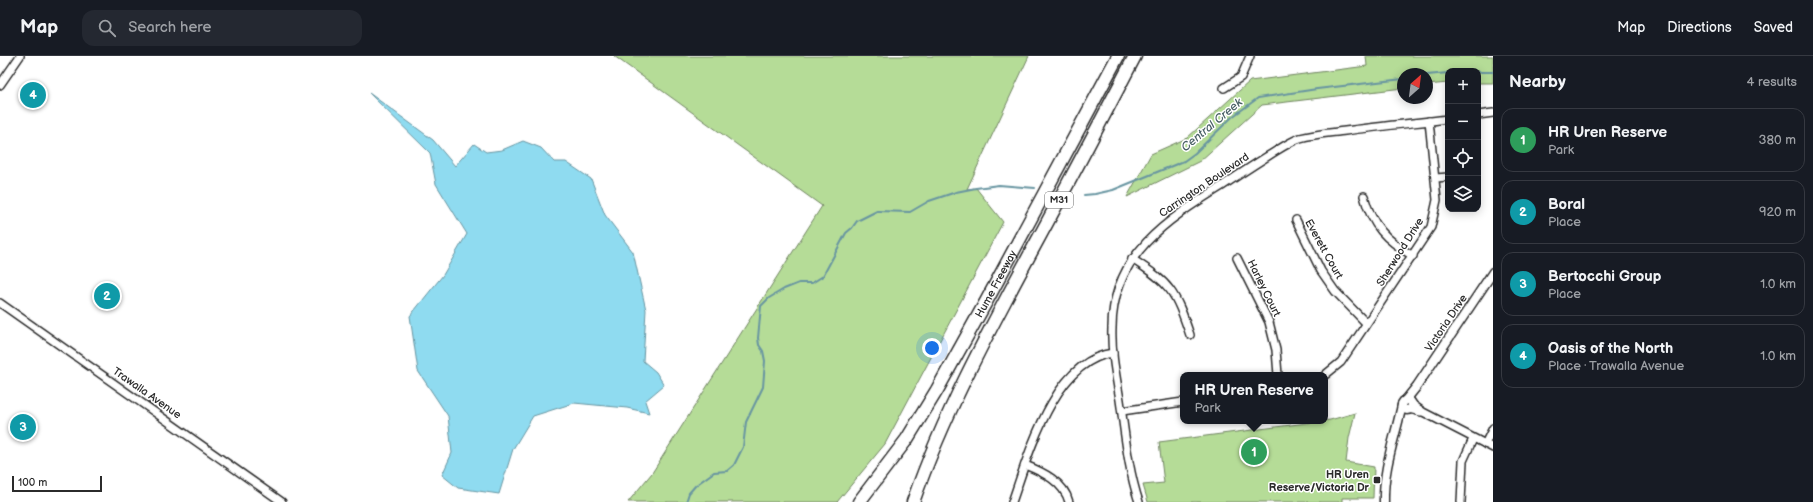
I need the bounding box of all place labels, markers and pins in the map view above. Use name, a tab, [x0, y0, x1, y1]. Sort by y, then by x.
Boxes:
pin: 4	[20, 80, 46, 110]
pin: 2	[94, 281, 120, 311]
pin: 3	[10, 412, 36, 442]
pin: 1	[1241, 437, 1267, 467]
place label: HR Uren Reserve/Victoria Dr	[1269, 468, 1370, 494]
marker: HR Uren Reserve/Victoria Dr	[1372, 475, 1382, 485]

